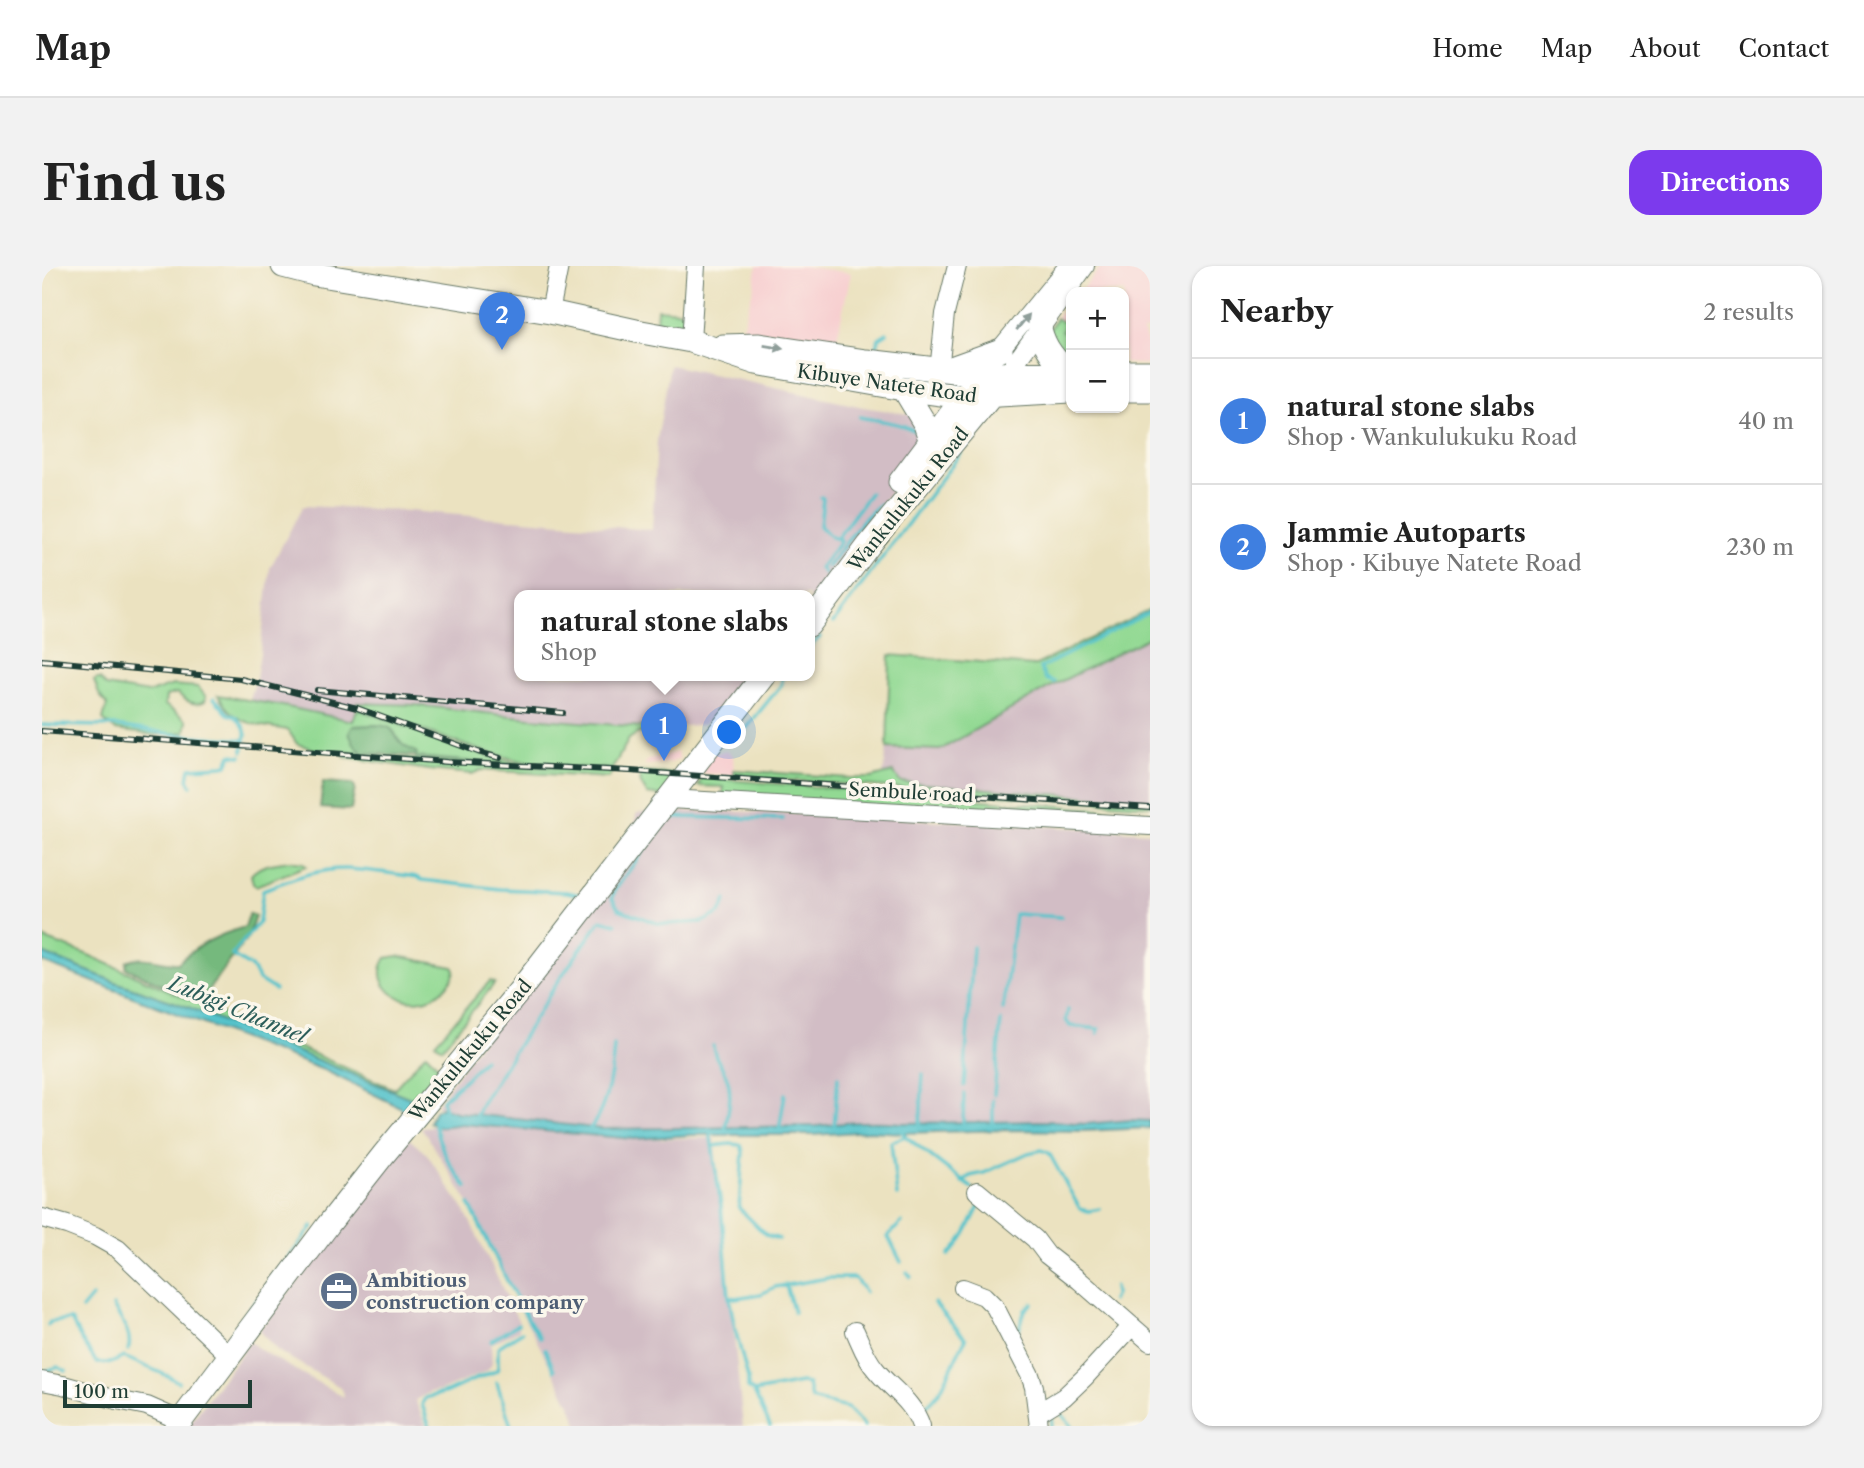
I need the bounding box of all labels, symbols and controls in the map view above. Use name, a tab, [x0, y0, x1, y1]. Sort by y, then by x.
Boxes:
text: Map	[35, 28, 111, 69]
text: Home	[1432, 34, 1503, 63]
text: Map	[1541, 34, 1592, 63]
text: About	[1630, 34, 1701, 63]
text: Contact	[1739, 34, 1829, 63]
button: Directions	[1629, 150, 1822, 215]
text: Find us	[42, 152, 226, 213]
map controls	[1066, 287, 1129, 413]
button: +	[1066, 287, 1129, 350]
pin: 2	[479, 292, 525, 350]
text: Nearby	[1220, 293, 1333, 330]
text: 2 results	[1703, 298, 1794, 326]
one-way arrow	[1016, 313, 1031, 331]
one-way arrow	[763, 342, 785, 353]
button: −	[1066, 350, 1129, 413]
street label: Kibuye Natete Road	[796, 359, 979, 408]
text: natural stone slabs	[1287, 391, 1535, 423]
text: 1	[1238, 407, 1248, 435]
text: 40 m	[1739, 407, 1794, 435]
street label: Wankulukuku Road	[843, 422, 974, 577]
text: Shop · Wankulukuku Road	[1287, 423, 1577, 451]
text: Jammie Autoparts	[1287, 517, 1526, 549]
text: 2	[1236, 533, 1250, 561]
text: 230 m	[1726, 533, 1794, 561]
text: Shop · Kibuye Natete Road	[1287, 549, 1582, 577]
popup	[514, 590, 815, 681]
text: natural stone slabs	[541, 606, 788, 638]
text: Shop	[541, 638, 597, 666]
pin: 1	[641, 703, 687, 761]
your location	[712, 715, 746, 749]
street label: Sembule road	[848, 778, 975, 807]
water label: Lubigi Channel	[163, 970, 313, 1050]
street label: Wankulukuku Road	[404, 974, 537, 1127]
place label: Ambitious construction company	[365, 1269, 585, 1314]
office icon: Ambitious construction company	[318, 1270, 360, 1312]
scale bar	[63, 1377, 252, 1409]
text: 100 m	[74, 1380, 129, 1403]

